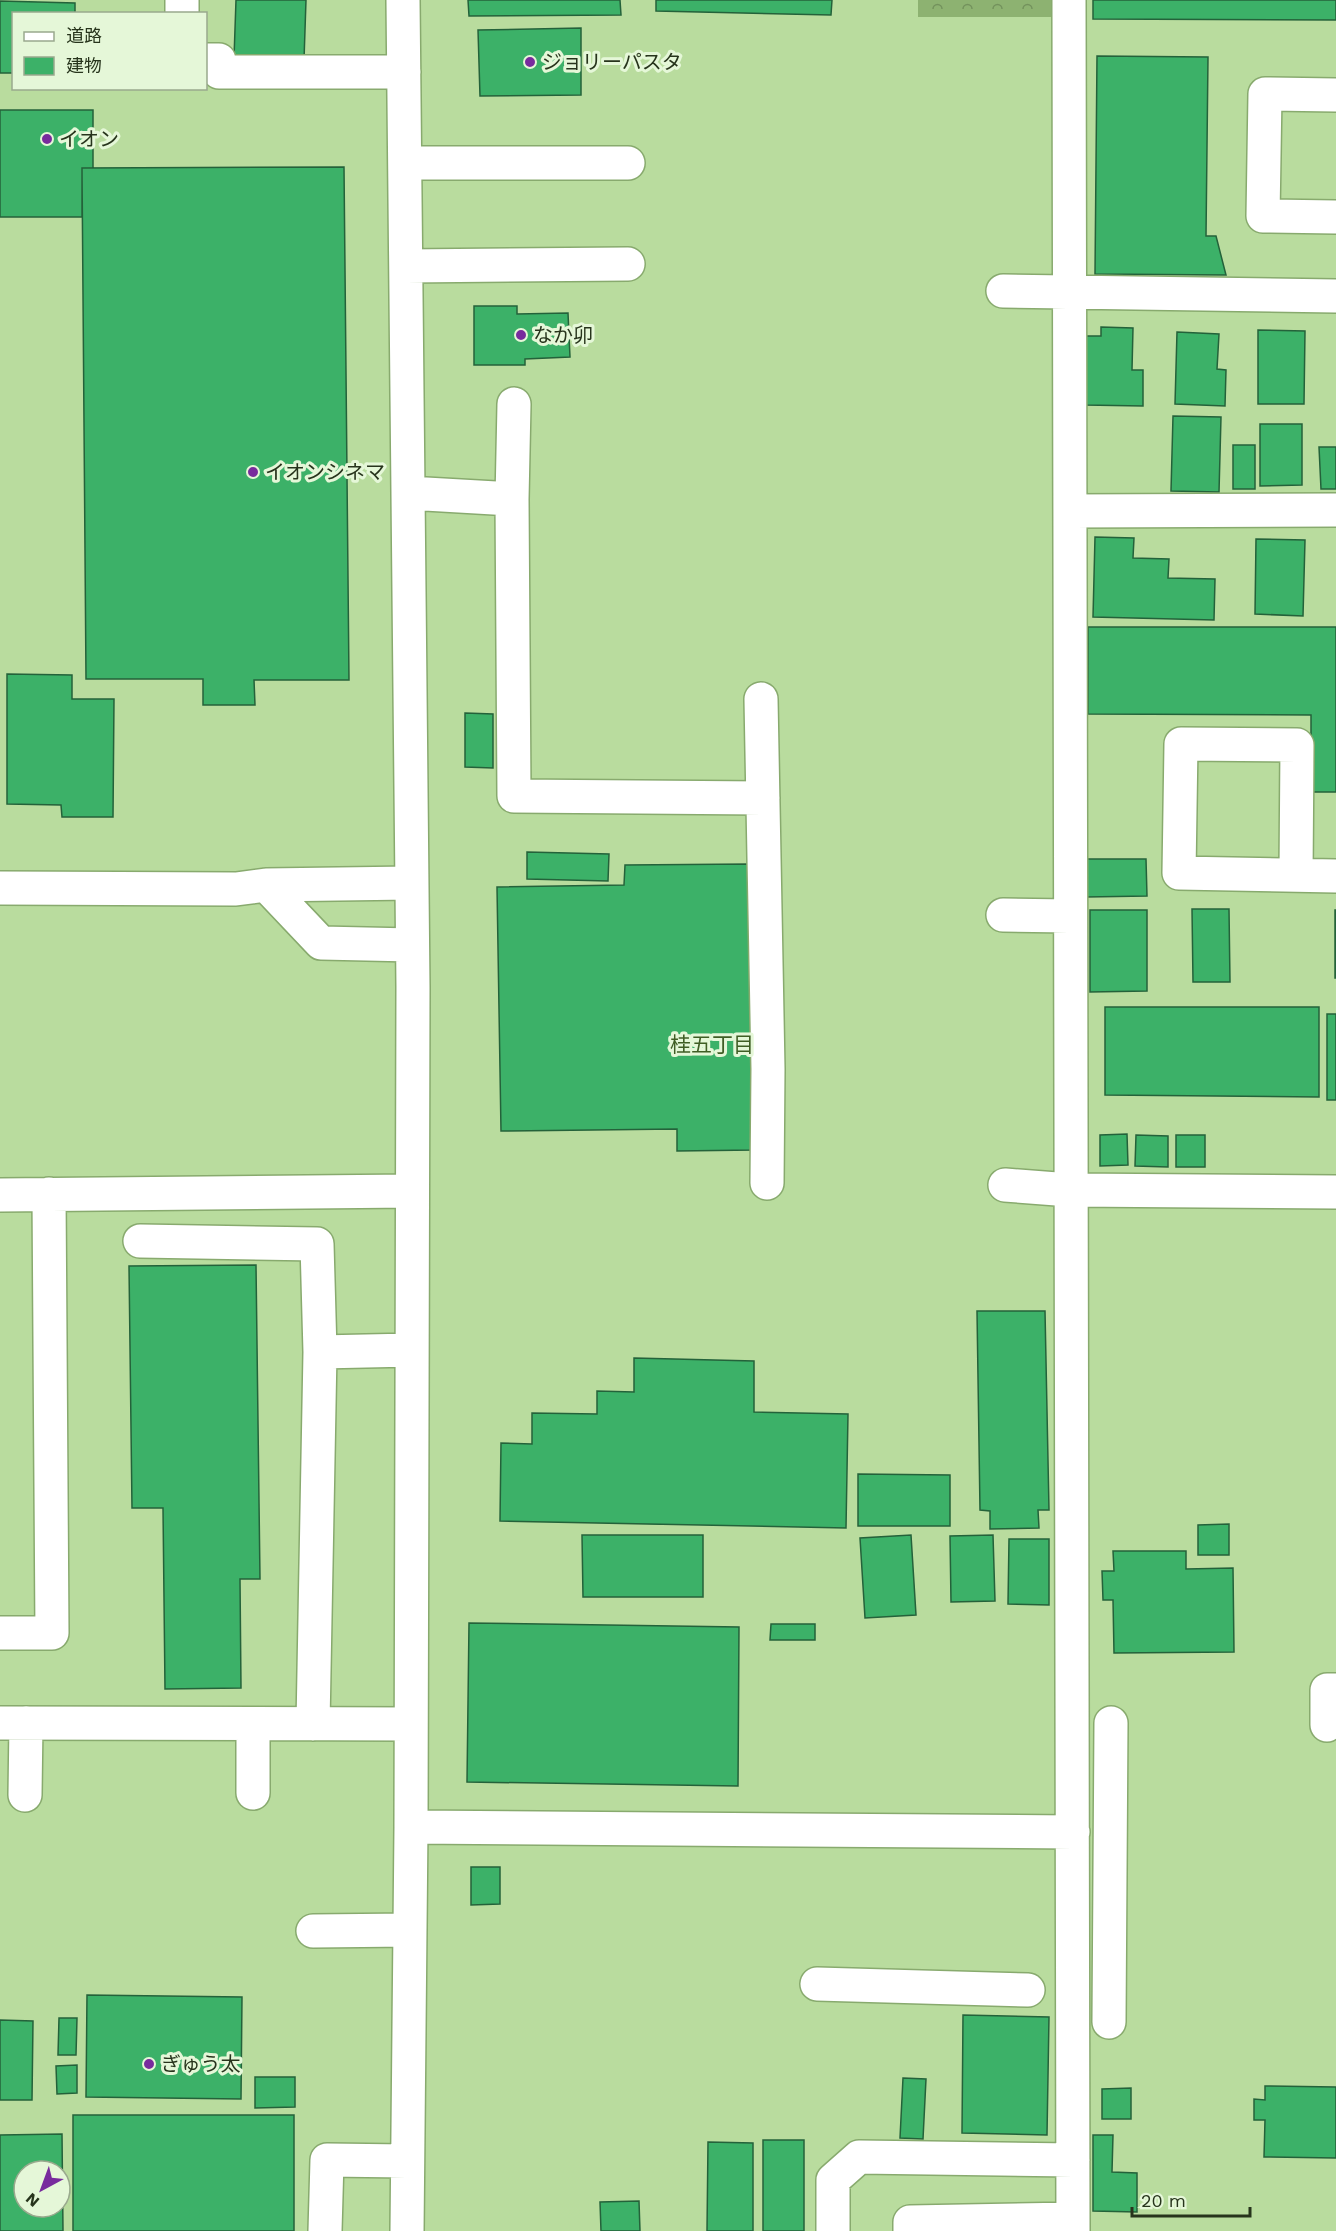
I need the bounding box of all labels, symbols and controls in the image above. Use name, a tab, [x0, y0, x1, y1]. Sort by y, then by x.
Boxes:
legend	[12, 12, 207, 90]
text: 道路	[66, 25, 102, 46]
place label: ジョリーパスタ	[542, 50, 682, 74]
text: 建物	[66, 55, 102, 76]
marker: ジョリーパスタ	[523, 55, 537, 69]
place label: イオン	[59, 127, 119, 151]
marker: イオン	[40, 132, 54, 146]
place label: なか卯	[533, 323, 593, 347]
marker: なか卯	[514, 328, 528, 342]
place label: イオンシネマ	[265, 460, 385, 484]
marker: イオンシネマ	[246, 465, 260, 479]
district label: 桂五丁目	[670, 1032, 754, 1057]
place label: ぎゅう太	[161, 2052, 240, 2076]
marker: ぎゅう太	[142, 2057, 156, 2071]
north arrow	[12, 2159, 72, 2219]
scale bar	[1132, 2180, 1250, 2218]
text: N	[22, 2189, 43, 2211]
text: 20 m	[1141, 2190, 1186, 2211]

